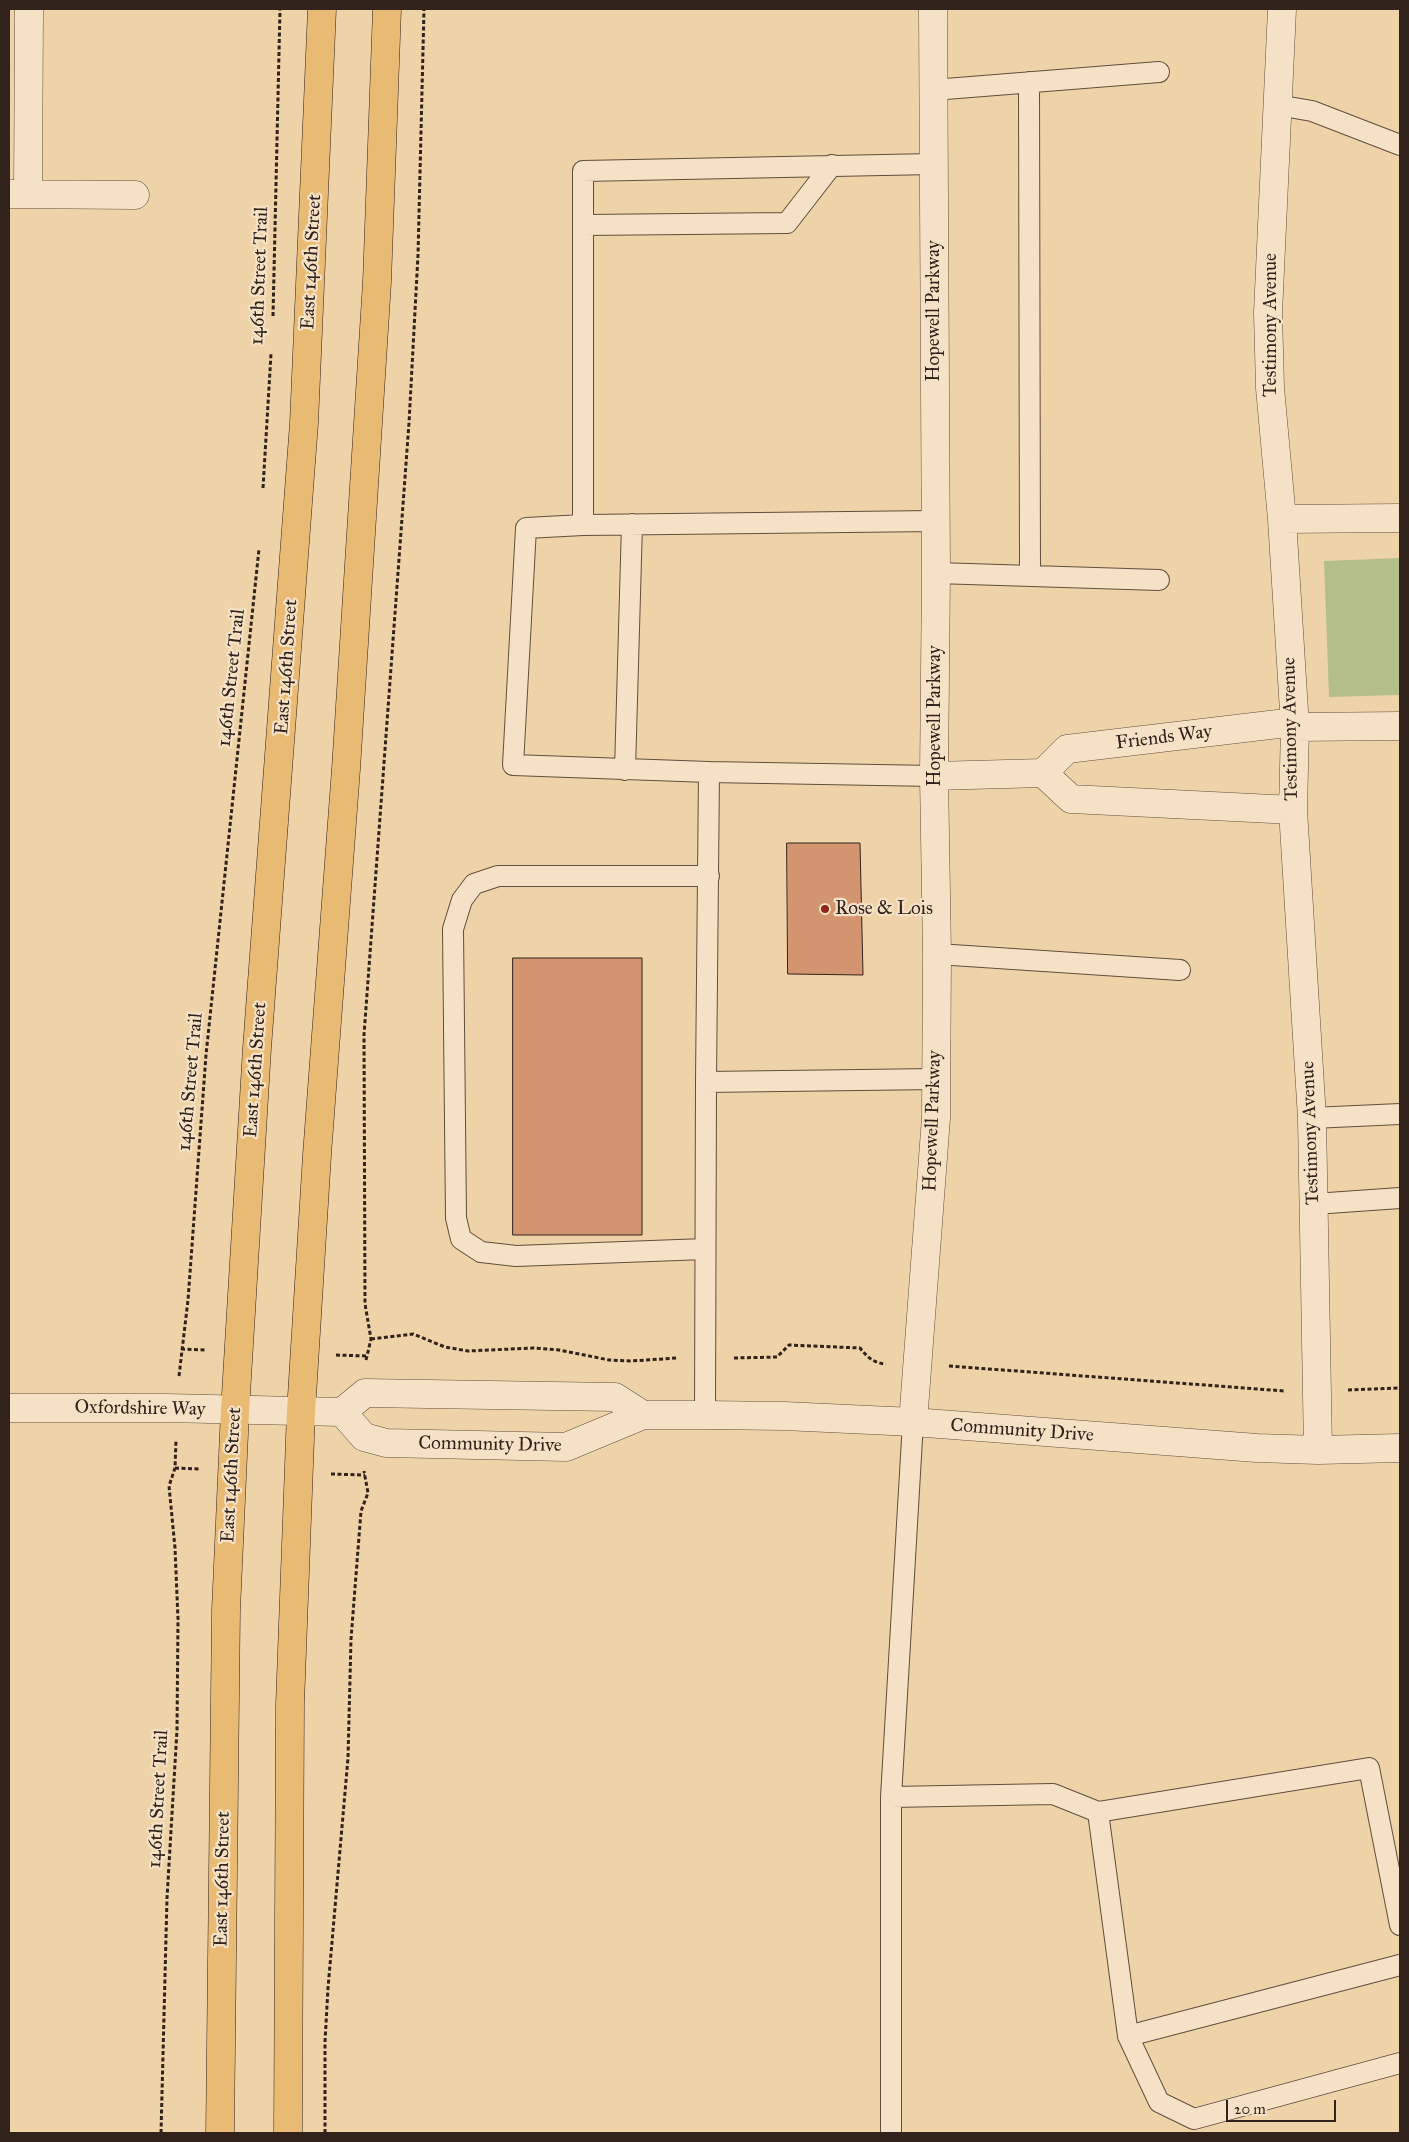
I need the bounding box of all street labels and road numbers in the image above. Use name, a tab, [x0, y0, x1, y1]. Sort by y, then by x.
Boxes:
street label: East 146th Street	[297, 194, 327, 330]
street label: 146th Street Trail	[246, 206, 274, 346]
street label: Hopewell Parkway	[923, 240, 945, 382]
street label: Testimony Avenue	[1260, 253, 1282, 397]
street label: East 146th Street	[271, 598, 303, 736]
street label: 146th Street Trail	[213, 608, 251, 748]
street label: Hopewell Parkway	[924, 645, 946, 787]
street label: Testimony Avenue	[1278, 657, 1304, 801]
street label: Friends Way	[1115, 721, 1213, 755]
street label: East 146th Street	[240, 1001, 272, 1139]
street label: 146th Street Trail	[174, 1012, 208, 1152]
street label: Hopewell Parkway	[919, 1050, 947, 1192]
street label: Testimony Avenue	[1297, 1061, 1325, 1205]
street label: Oxfordshire Way	[74, 1396, 206, 1422]
street label: East 146th Street	[217, 1407, 247, 1543]
street label: Community Drive	[950, 1415, 1094, 1447]
street label: Community Drive	[418, 1432, 562, 1458]
street label: 146th Street Trail	[144, 1729, 174, 1869]
street label: East 146th Street	[210, 1811, 236, 1947]

